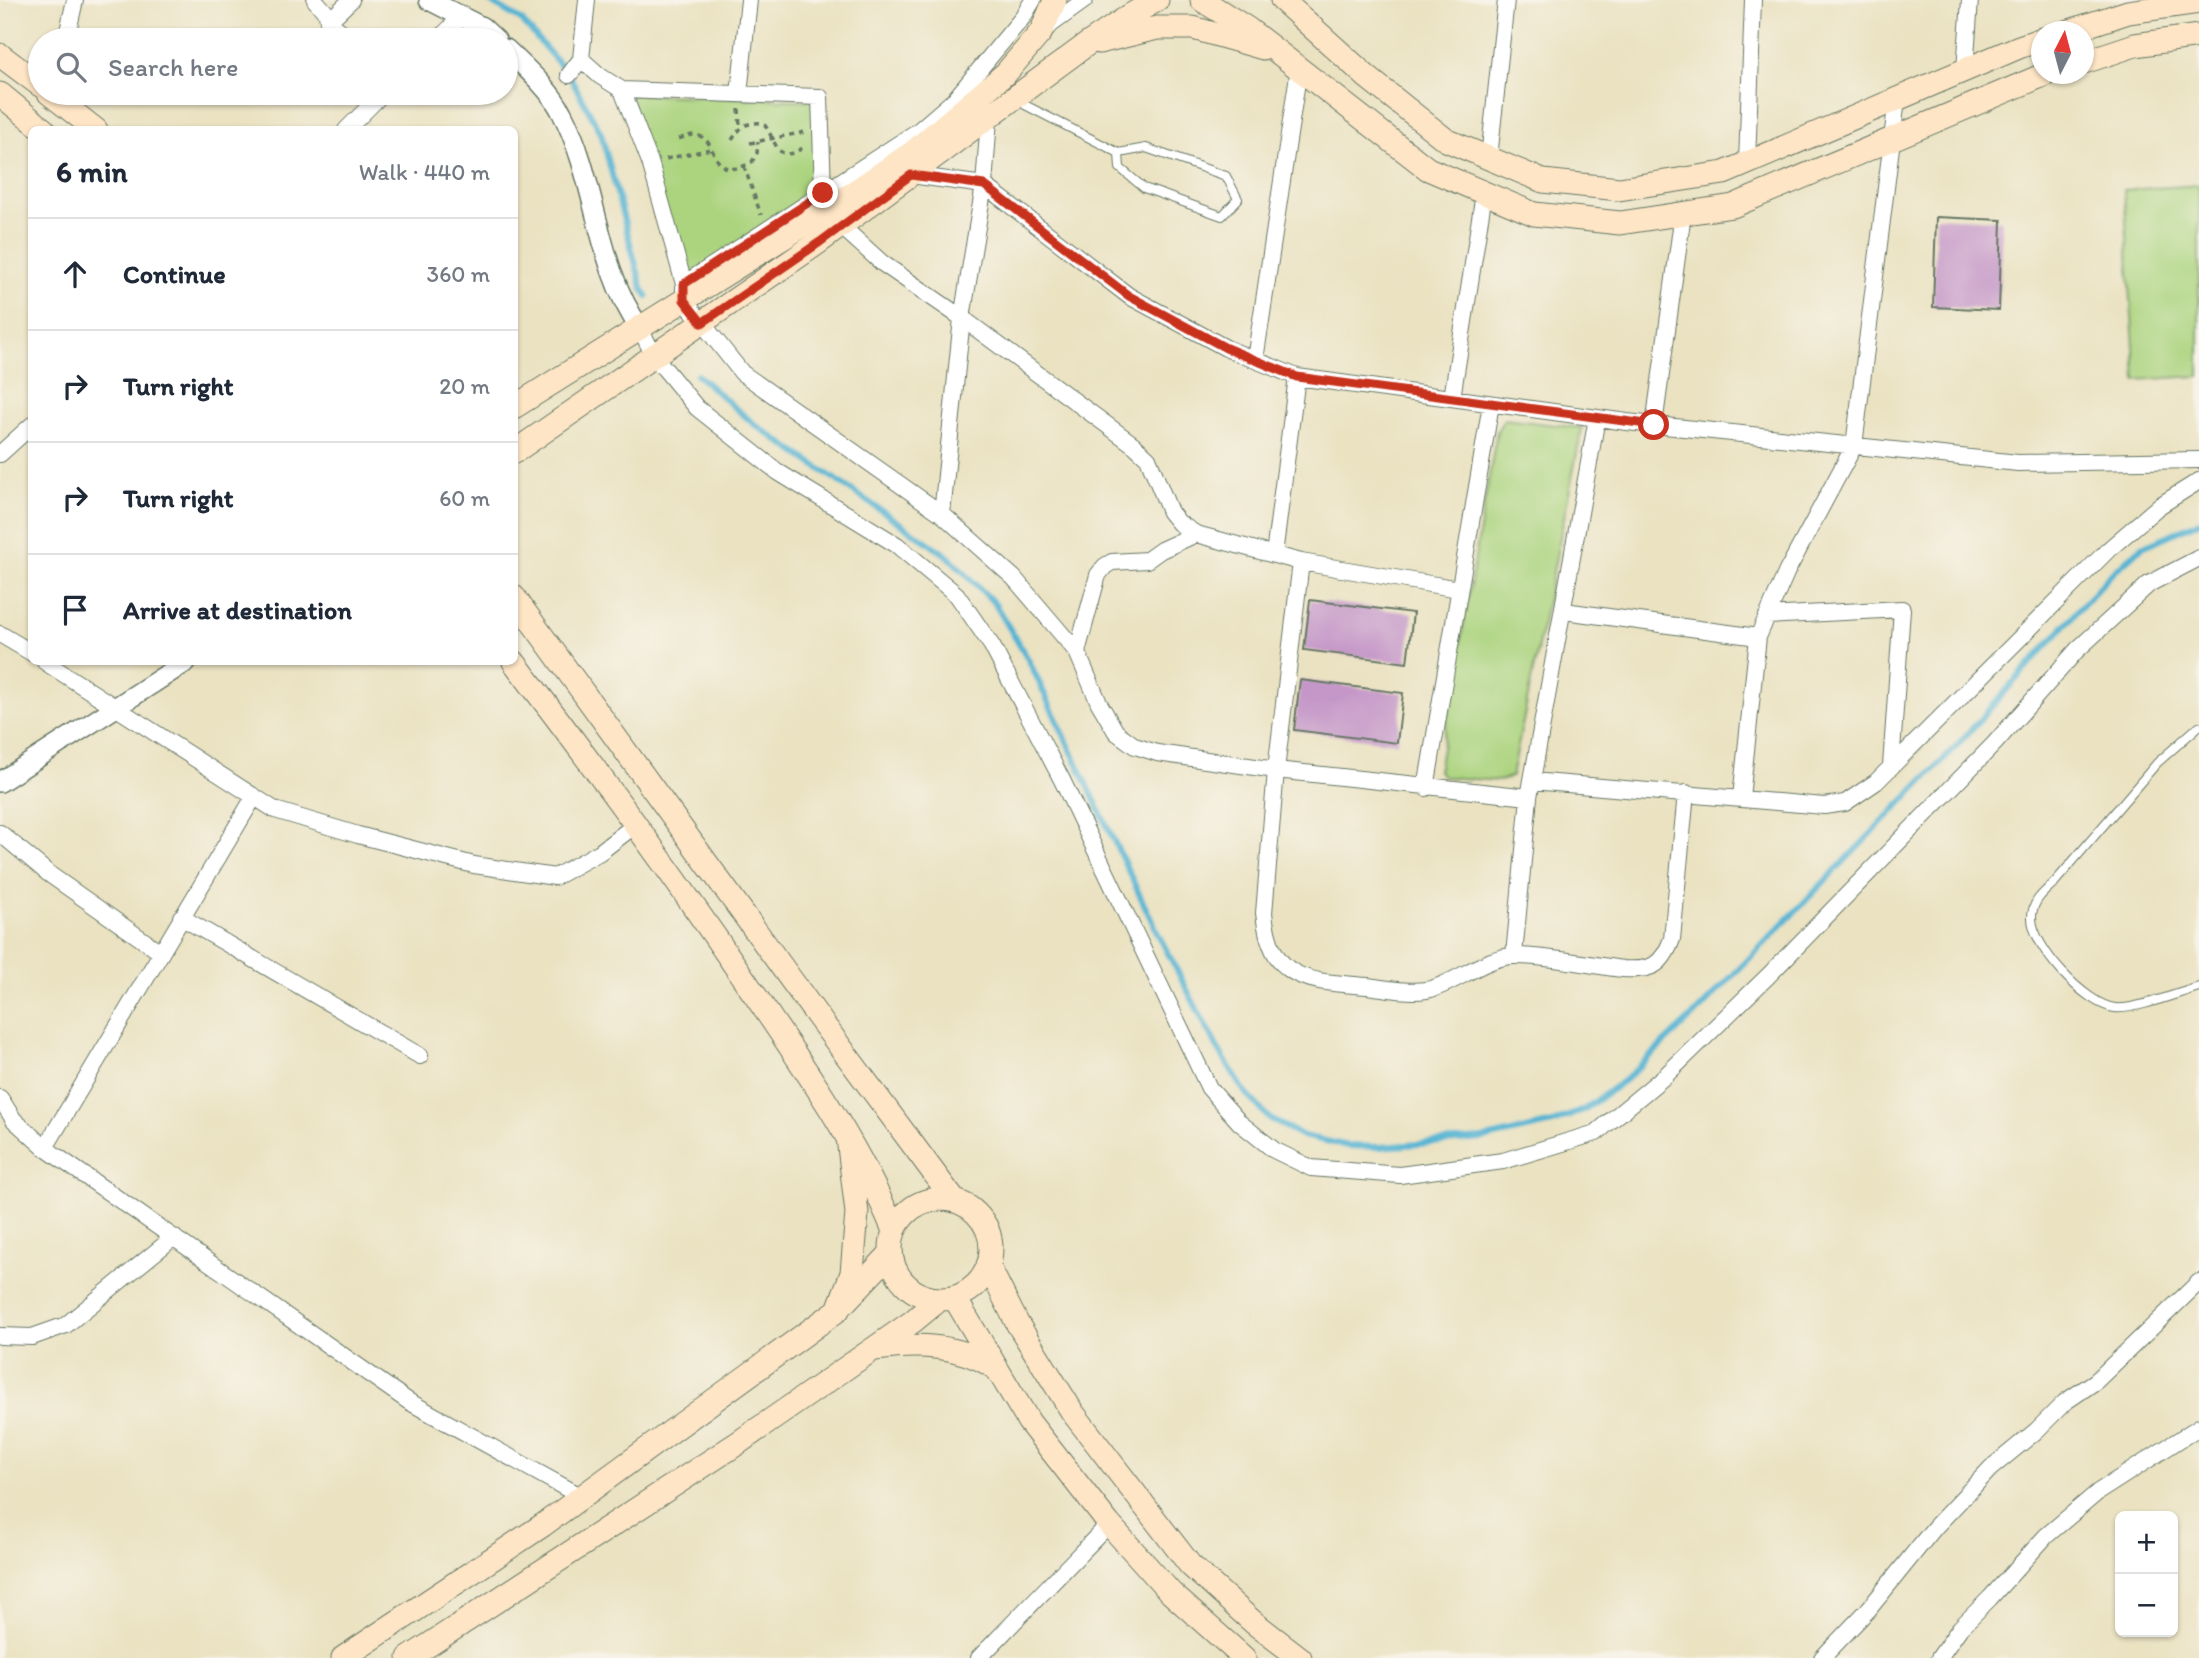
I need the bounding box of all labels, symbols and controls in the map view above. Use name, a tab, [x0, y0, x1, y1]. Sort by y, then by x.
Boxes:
north arrow	[2031, 21, 2094, 84]
search box	[28, 28, 518, 105]
icon: search	[52, 48, 90, 86]
text: Search here	[108, 51, 238, 83]
text: 6 min	[56, 153, 128, 190]
text: Walk · 440 m	[359, 158, 490, 186]
route end	[807, 177, 838, 208]
icon: ahead	[56, 255, 94, 293]
text: Continue	[123, 258, 226, 290]
text: 360 m	[427, 260, 490, 288]
icon: right	[56, 367, 94, 405]
text: Turn right	[123, 370, 234, 402]
text: 20 m	[439, 372, 490, 400]
route start	[1638, 409, 1669, 440]
icon: right	[56, 479, 94, 517]
text: Turn right	[123, 482, 234, 514]
text: 60 m	[439, 484, 490, 512]
icon: arrive	[56, 591, 94, 629]
text: Arrive at destination	[123, 594, 352, 626]
map controls	[2115, 1511, 2178, 1637]
button: +	[2115, 1511, 2178, 1574]
button: −	[2115, 1574, 2178, 1637]

